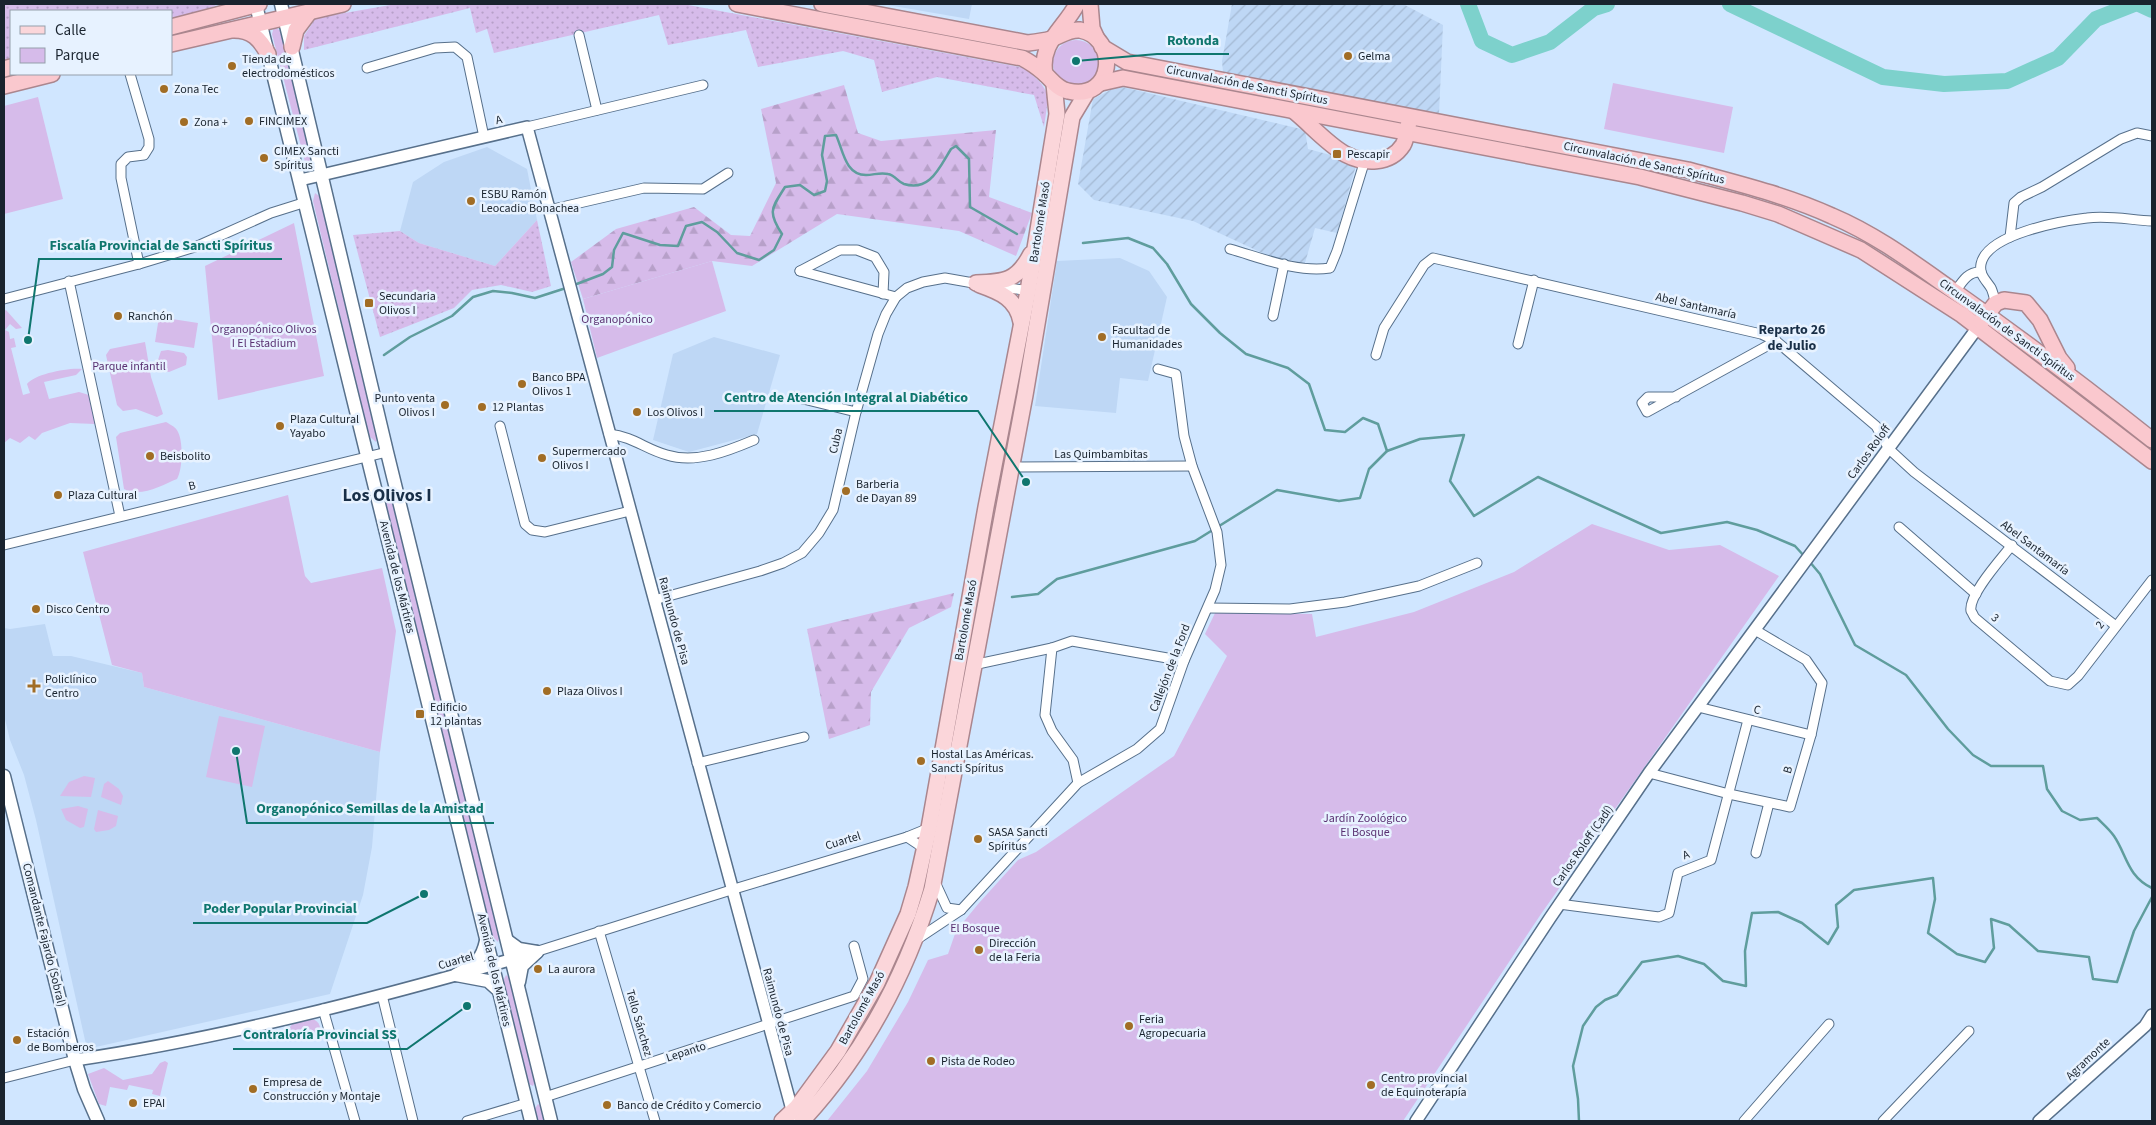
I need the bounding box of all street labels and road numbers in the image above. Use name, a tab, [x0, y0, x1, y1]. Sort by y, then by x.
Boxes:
street label: Circunvalación de Sancti Spíritus	[1165, 61, 1329, 109]
street label: A	[494, 111, 505, 129]
street label: Circunvalación de Sancti Spíritus	[1562, 138, 1726, 188]
street label: Bartolomé Masó	[1025, 180, 1055, 264]
street label: Circunvalación de Sancti Spíritus	[1936, 275, 2078, 385]
street label: Abel Santamaría	[1654, 288, 1738, 324]
street label: Carlos Roloff	[1843, 420, 1895, 483]
street label: Cuba	[825, 427, 847, 455]
street label: Las Quimbambitas	[1054, 446, 1148, 463]
street label: B	[187, 477, 197, 495]
street label: Abel Santamaría	[1997, 516, 2073, 580]
street label: Avenida de los Mártires	[375, 519, 419, 635]
street label: Raimundo de Pisa	[654, 575, 694, 667]
street label: Bartolomé Masó	[951, 578, 981, 662]
street label: 3	[1987, 610, 2003, 626]
street label: 2	[2091, 617, 2109, 633]
street label: Callejón de la Ford	[1145, 622, 1195, 714]
street label: C	[1752, 701, 1762, 719]
street label: B	[1779, 764, 1797, 776]
street label: Carlos Roloff (Cadí)	[1549, 802, 1617, 890]
street label: Cuartel	[823, 828, 863, 854]
street label: A	[1680, 846, 1693, 864]
street label: Comandante Fajardo (Sobral)	[18, 861, 70, 1009]
street label: Avenida de los Mártires	[473, 912, 515, 1028]
street label: Cuartel	[436, 948, 476, 974]
street label: Raimundo de Pisa	[758, 966, 798, 1058]
street label: Bartolomé Masó	[835, 968, 889, 1048]
street label: Tello Sánchez	[621, 988, 657, 1058]
street label: Agramonte	[2062, 1034, 2114, 1084]
street label: Lepanto	[664, 1038, 708, 1066]

